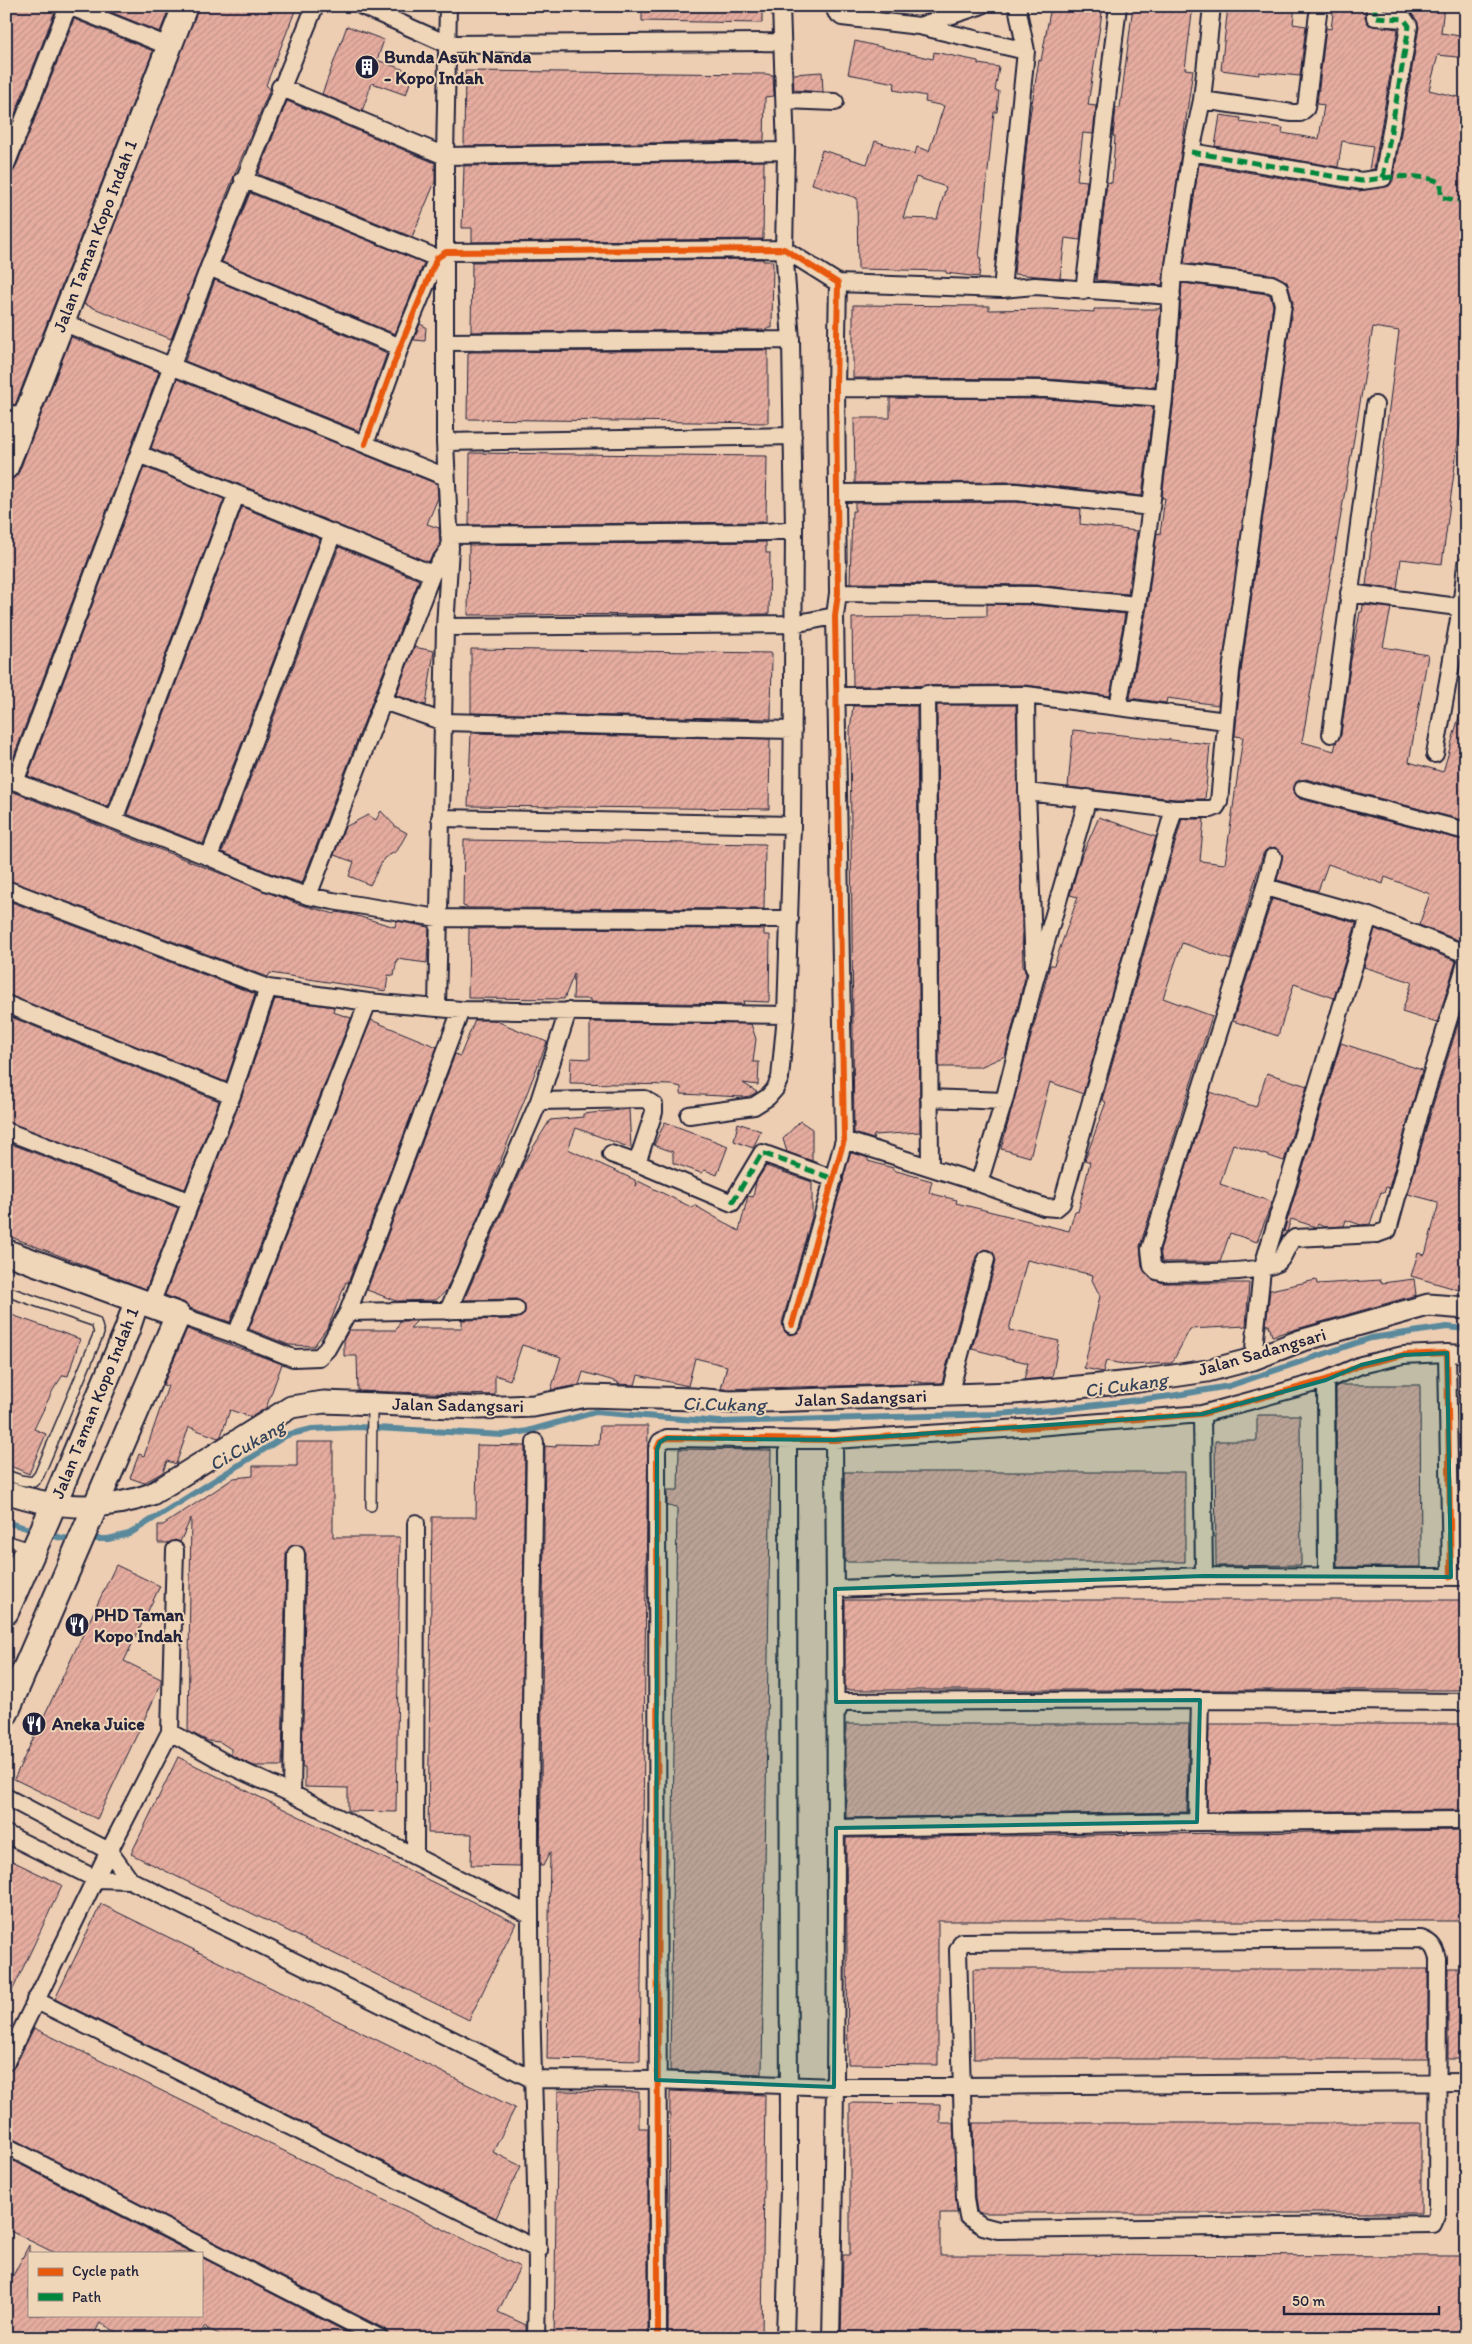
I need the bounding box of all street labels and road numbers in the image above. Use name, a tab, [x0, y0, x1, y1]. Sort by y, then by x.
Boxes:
street label: Jalan Taman Kopo Indah 1	[48, 137, 142, 335]
street label: Jalan Taman Kopo Indah 1	[47, 1304, 143, 1502]
street label: Jalan Sadangsari	[1196, 1323, 1328, 1381]
street label: Jalan Sadangsari	[795, 1385, 927, 1411]
street label: Jalan Sadangsari	[392, 1393, 524, 1417]

